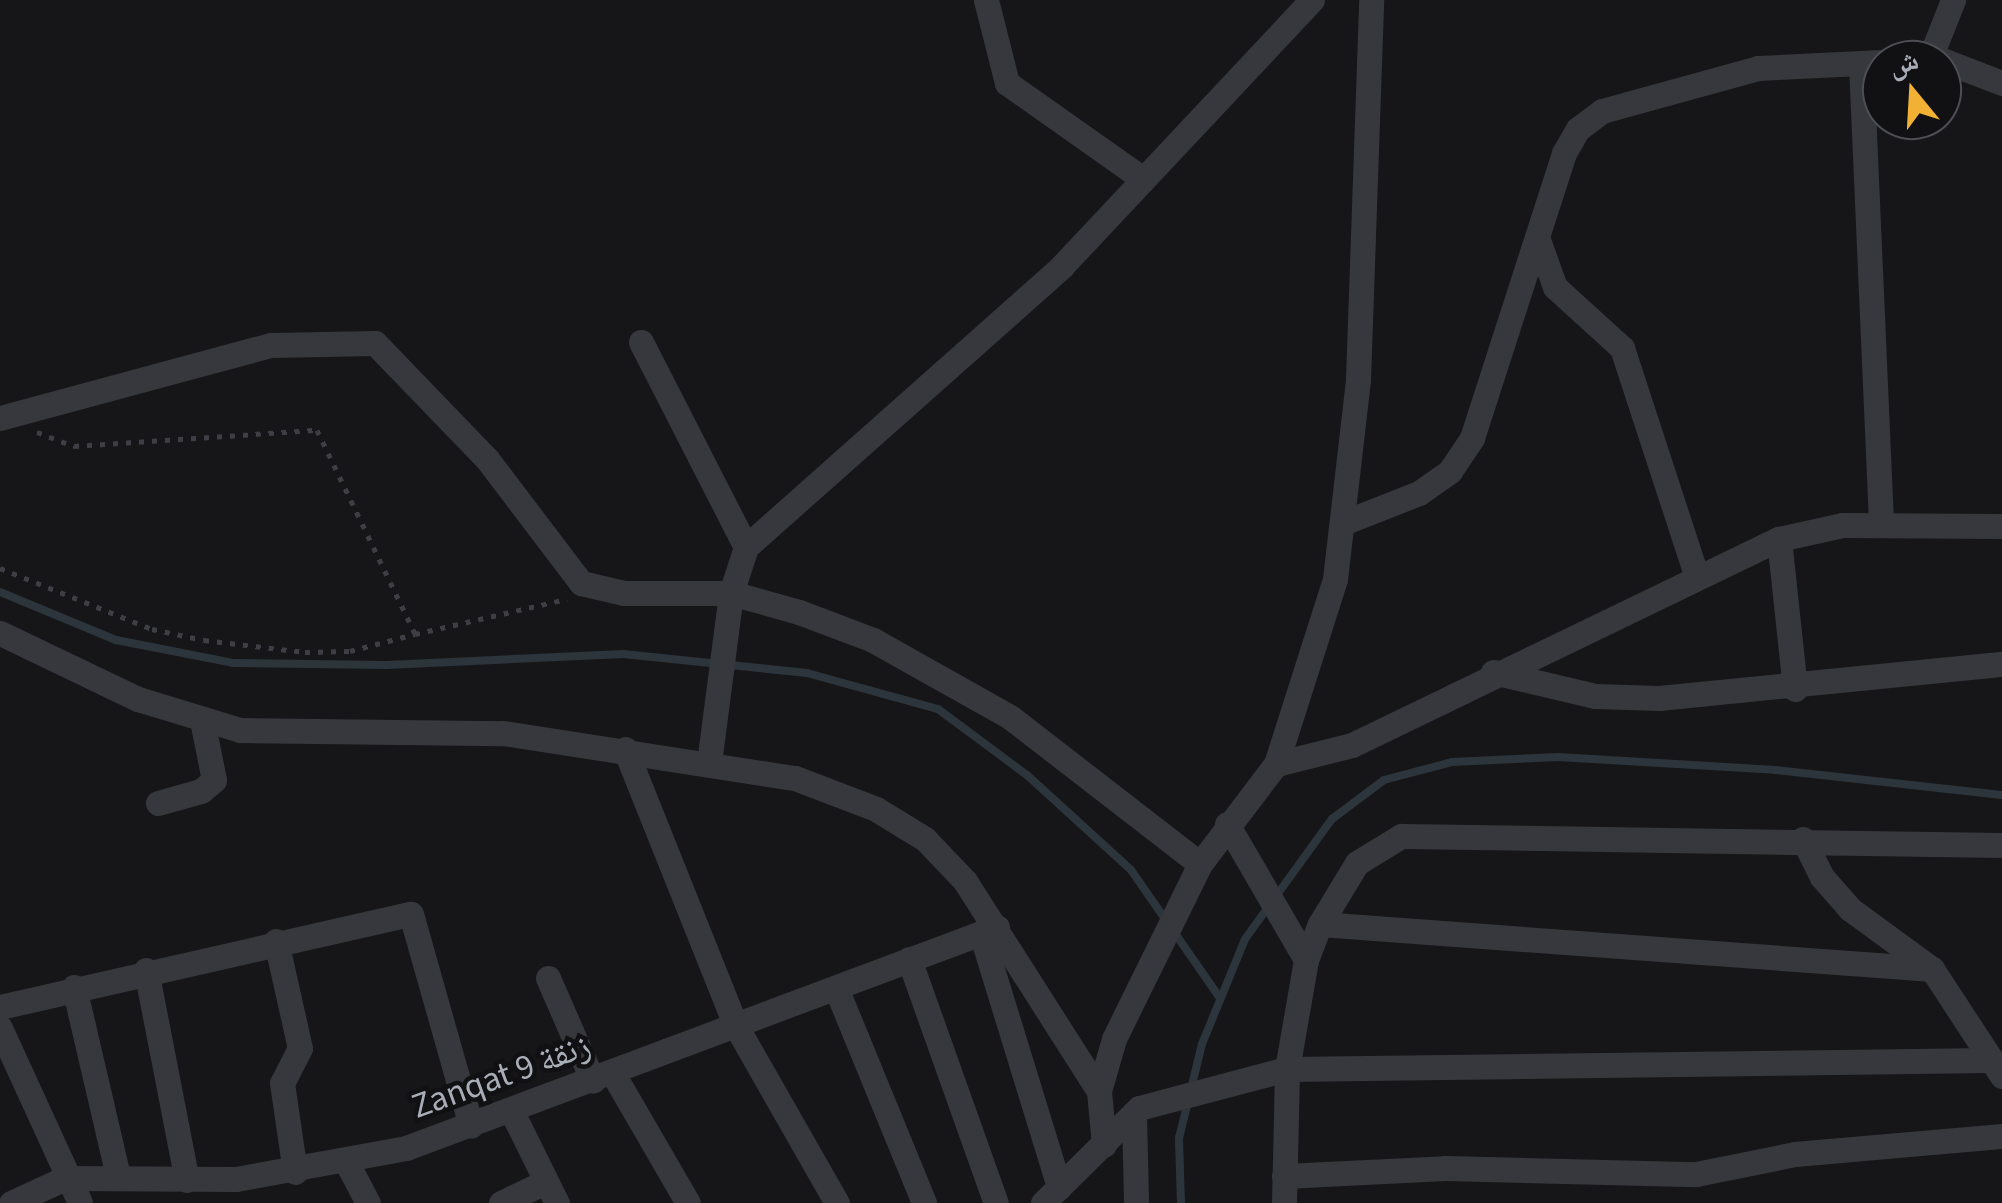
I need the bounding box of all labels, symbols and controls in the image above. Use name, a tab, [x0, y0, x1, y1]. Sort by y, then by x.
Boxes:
north arrow	[1862, 40, 1962, 140]
text: ش	[1883, 40, 1924, 87]
street label: Zanqat 9 زنقة	[406, 1024, 596, 1128]

